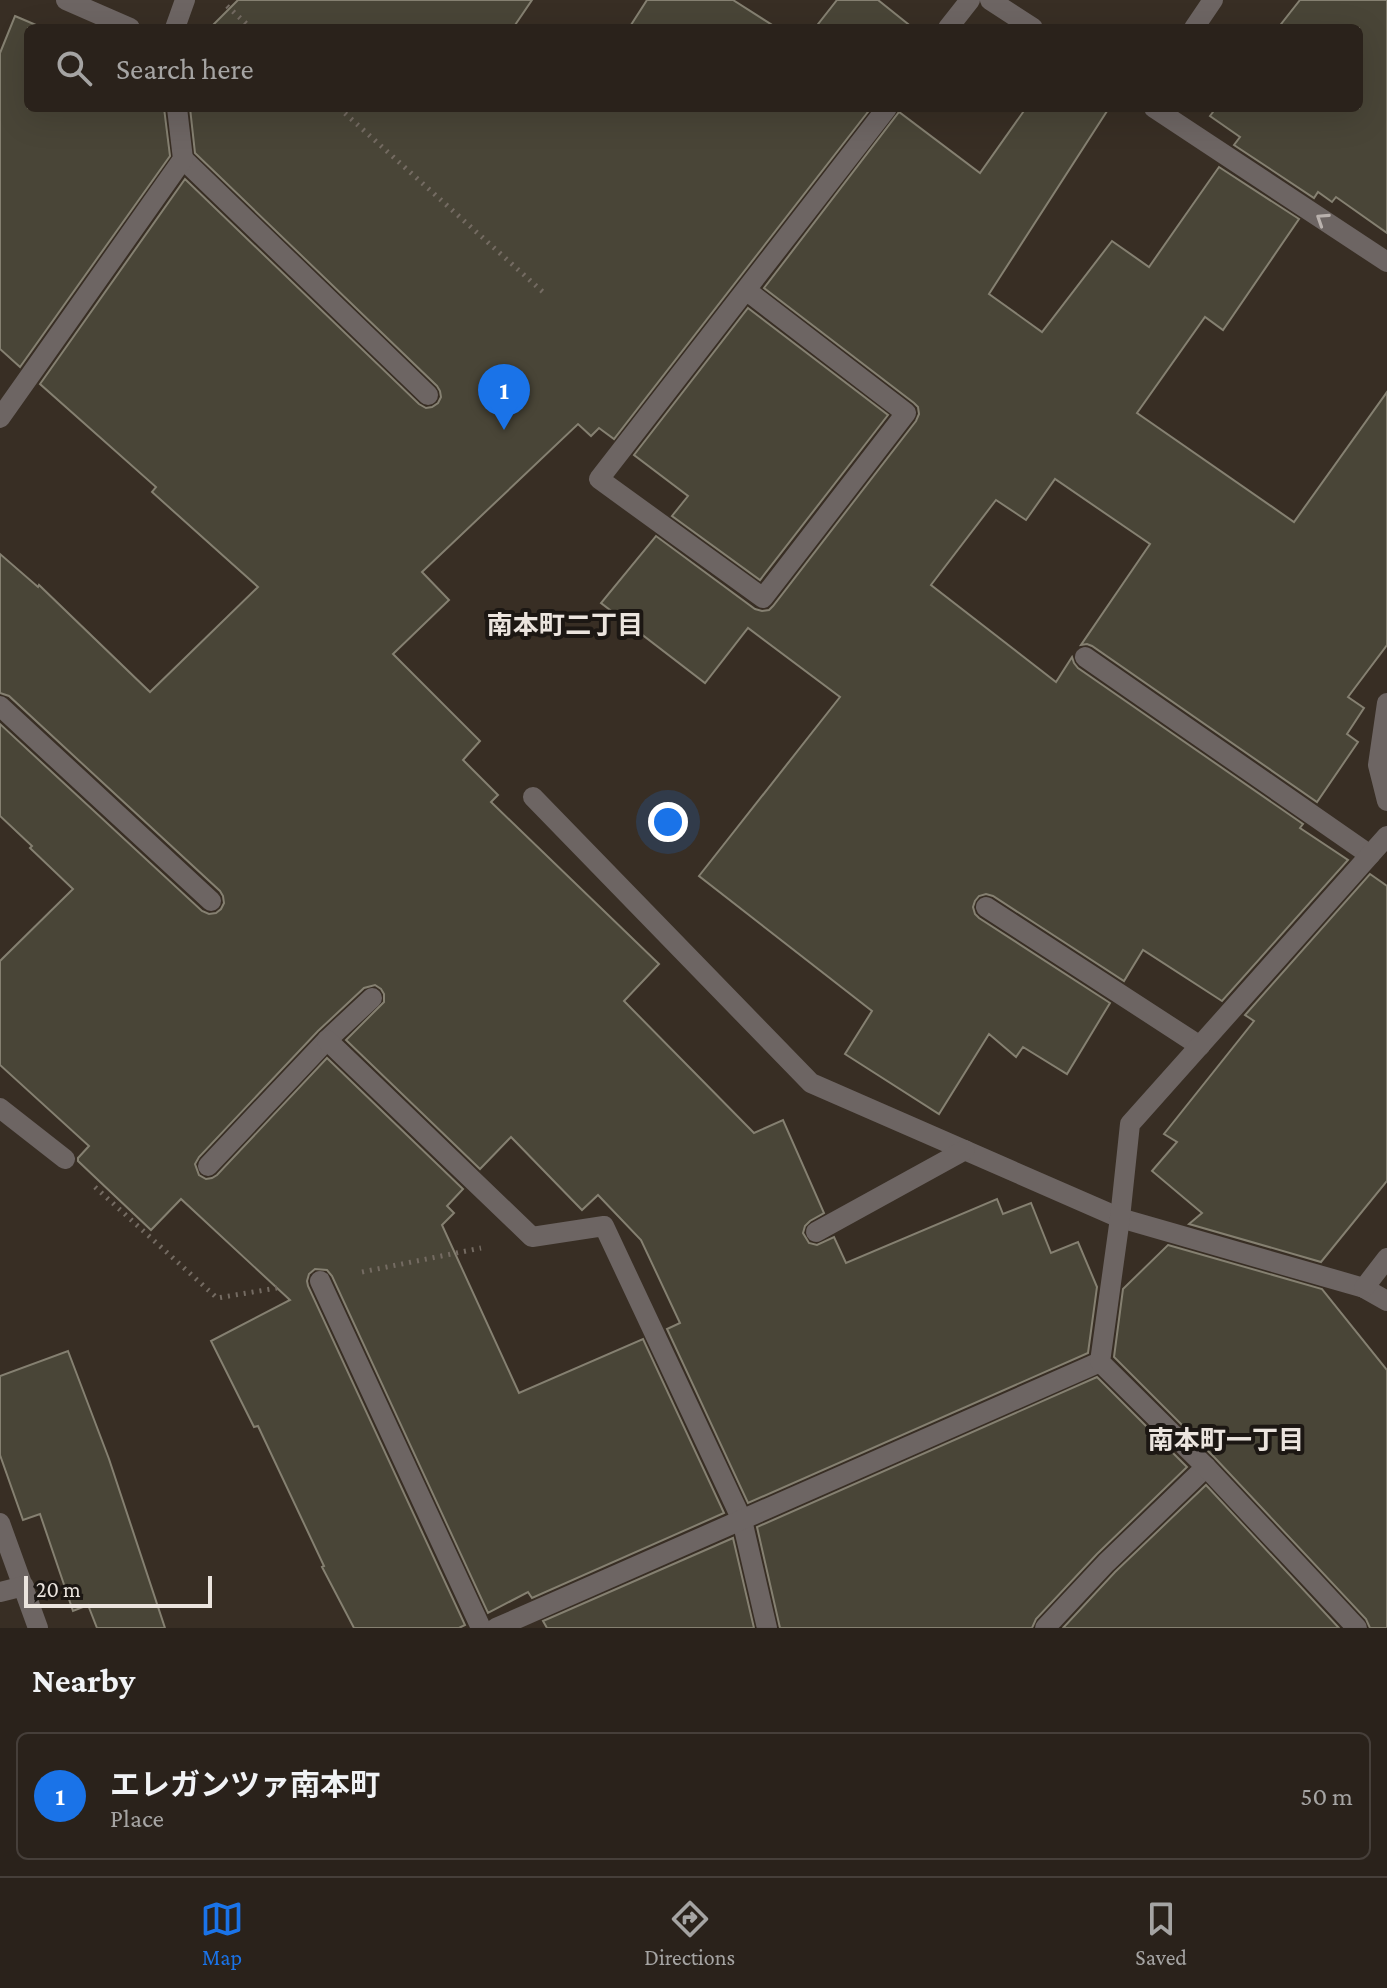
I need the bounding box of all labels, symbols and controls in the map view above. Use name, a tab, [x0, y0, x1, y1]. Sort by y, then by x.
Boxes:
search box	[24, 24, 1363, 112]
icon: search	[52, 46, 96, 90]
text: Search here	[116, 52, 254, 85]
one-way arrow	[1316, 213, 1331, 228]
pin: 1	[478, 364, 530, 430]
district label: 南本町二丁目	[487, 611, 643, 640]
your location	[648, 802, 688, 842]
district label: 南本町一丁目	[1148, 1426, 1304, 1455]
scale bar	[24, 1572, 212, 1608]
text: 20 m	[36, 1577, 81, 1602]
text: Nearby	[32, 1662, 135, 1699]
text: エレガンツァ南本町	[110, 1768, 380, 1801]
text: 1	[55, 1782, 65, 1811]
text: 50 m	[1300, 1782, 1353, 1811]
text: Place	[110, 1804, 164, 1833]
tab: Map	[200, 1897, 244, 1970]
tab: Directions	[644, 1897, 735, 1970]
tab: Saved	[1135, 1897, 1187, 1970]

